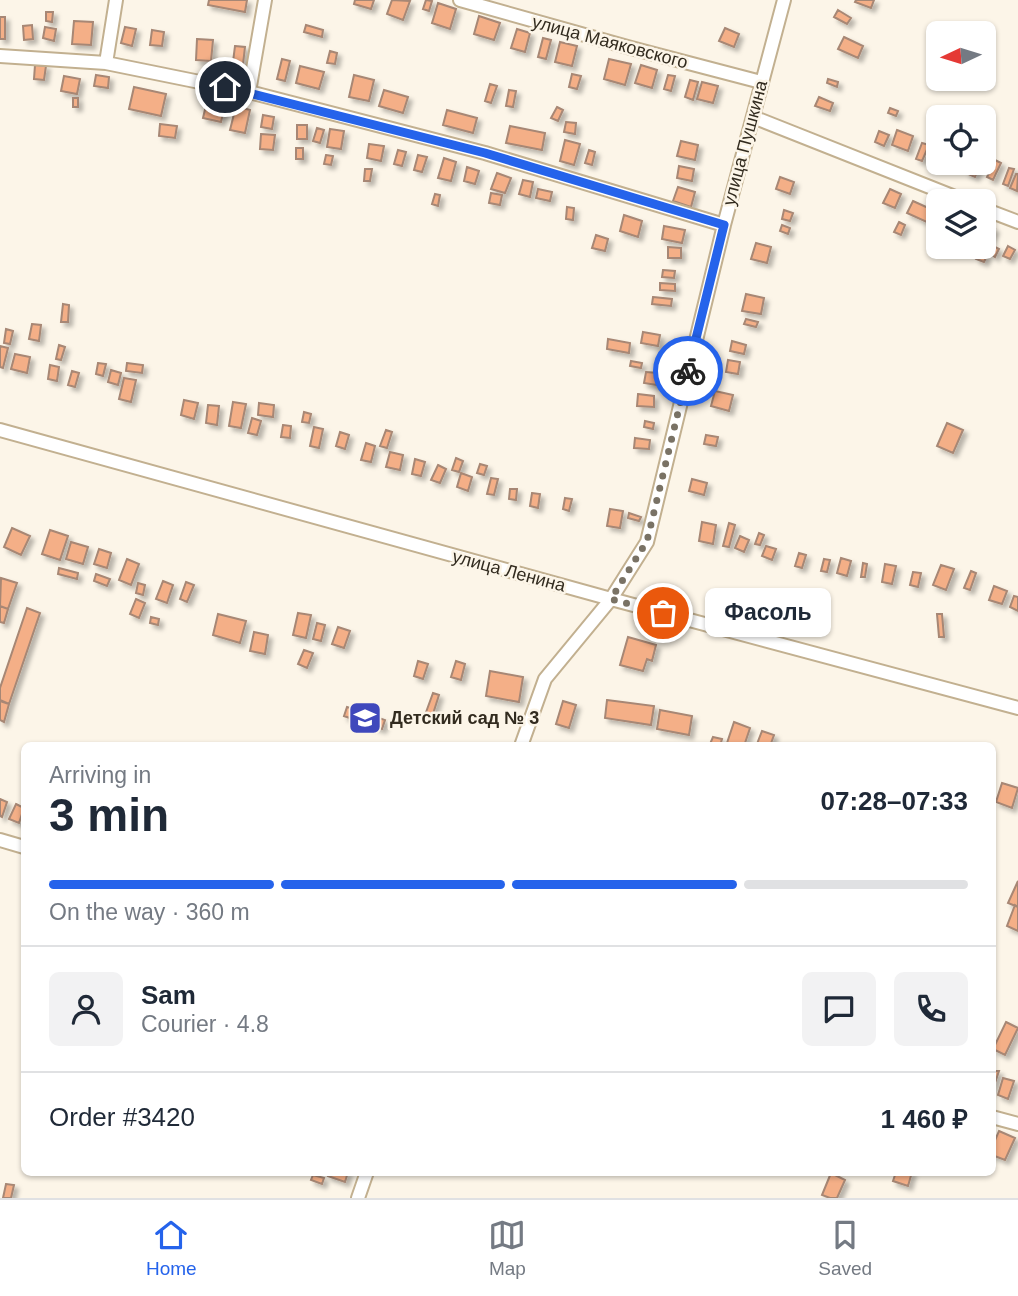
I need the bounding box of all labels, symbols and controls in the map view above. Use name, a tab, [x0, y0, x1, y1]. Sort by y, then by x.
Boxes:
street label: улица Маяковского	[530, 12, 690, 72]
north arrow	[926, 21, 996, 91]
map controls	[926, 21, 996, 259]
pin	[195, 57, 255, 117]
icon: home	[206, 68, 244, 106]
street label: улица Пушкина	[719, 77, 772, 208]
button: locate	[926, 105, 996, 175]
button: layers	[926, 189, 996, 259]
courier	[653, 336, 723, 406]
icon: bike	[669, 352, 707, 390]
street label: улица Ленина	[450, 546, 569, 596]
pin	[633, 583, 693, 643]
callout: Фасоль	[705, 588, 831, 638]
icon: bag	[644, 594, 682, 632]
text: Фасоль	[724, 599, 812, 625]
school or university icon: Детский сад № 3	[346, 699, 384, 737]
place label: Детский сад № 3	[390, 708, 539, 728]
text: Arriving in	[49, 762, 151, 788]
text: 07:28–07:33	[821, 786, 968, 816]
text: 3 min	[49, 789, 169, 841]
text: On the way · 360 m	[49, 899, 250, 925]
button: person	[49, 972, 123, 1046]
button: chat	[802, 972, 876, 1046]
button: phone	[894, 972, 968, 1046]
text: Sam	[141, 980, 196, 1010]
text: Courier · 4.8	[141, 1011, 269, 1037]
text: Order #3420	[49, 1102, 195, 1132]
text: 1 460 ₽	[881, 1104, 968, 1134]
tab: Home	[146, 1216, 197, 1280]
tab: Map	[488, 1216, 526, 1280]
tab: Saved	[818, 1216, 872, 1280]

